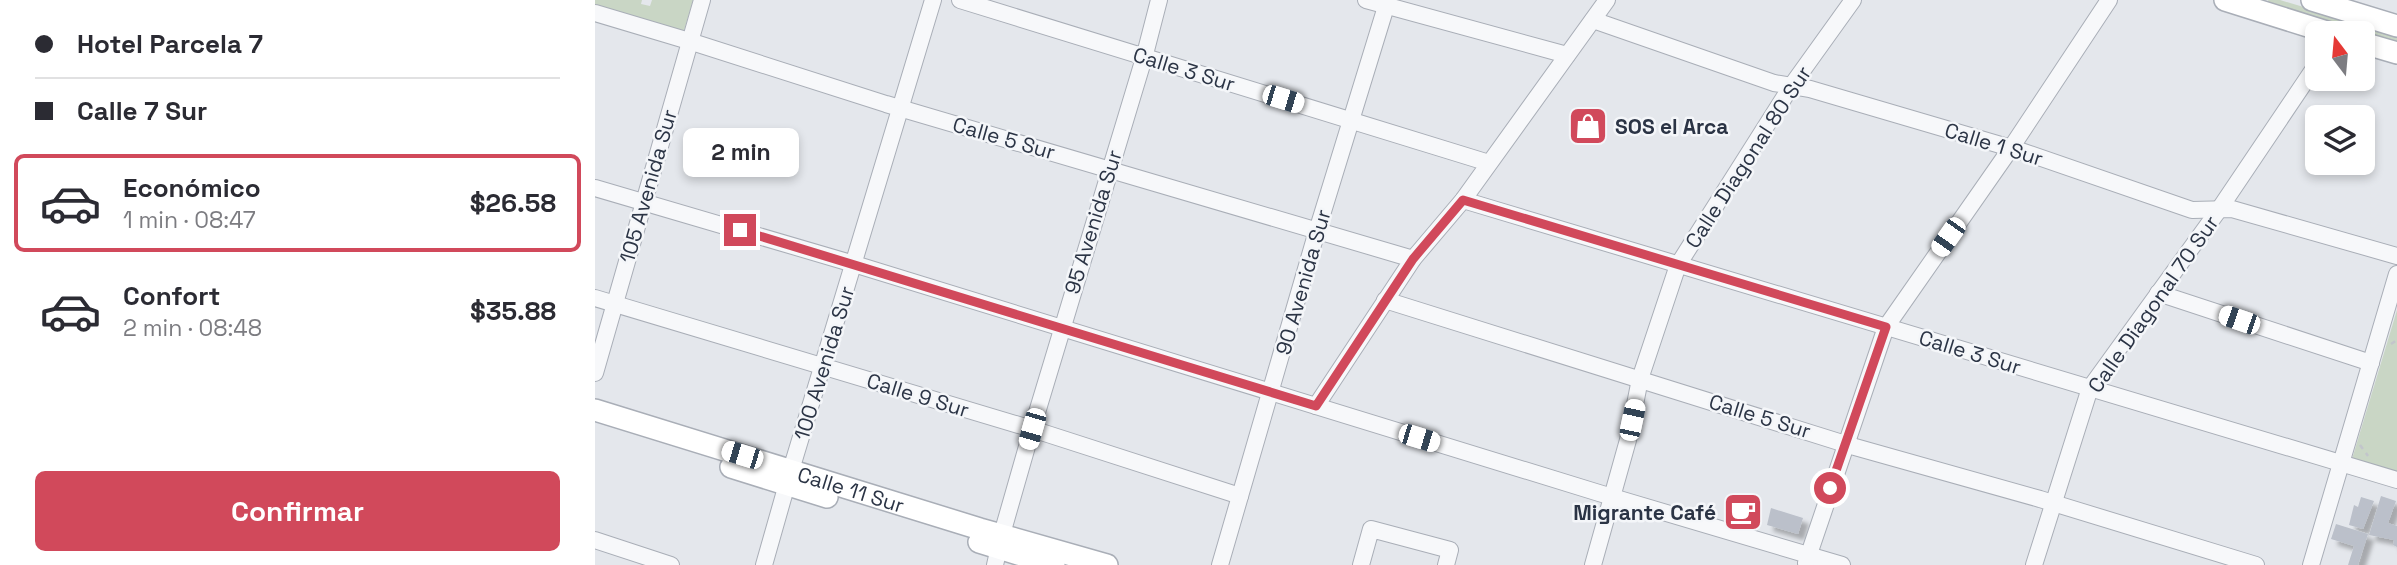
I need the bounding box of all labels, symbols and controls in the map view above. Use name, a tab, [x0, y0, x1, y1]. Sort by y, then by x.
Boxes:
north arrow	[2305, 21, 2375, 91]
map controls	[2305, 21, 2375, 175]
text: Hotel Parcela 7	[77, 27, 263, 61]
street label: Calle 3 Sur	[1130, 41, 1238, 97]
street label: Calle Diagonal 80 Sur	[1679, 61, 1817, 253]
car	[1260, 83, 1307, 115]
text: Calle 7 Sur	[77, 94, 207, 128]
shop icon: SOS el Arca	[1567, 105, 1609, 147]
button: layers	[2305, 105, 2375, 175]
street label: 105 Avenida Sur	[613, 106, 683, 266]
street label: Calle 5 Sur	[950, 111, 1058, 166]
place label: SOS el Arca	[1615, 113, 1728, 140]
street label: Calle 1 Sur	[1942, 116, 2047, 172]
callout: 2 min	[682, 128, 798, 177]
text: 2 min	[711, 137, 771, 167]
street label: 95 Avenida Sur	[1058, 147, 1128, 297]
text: Económico	[123, 171, 261, 205]
icon: car	[39, 172, 102, 235]
text: $26.58	[470, 186, 556, 220]
text: 1 min · 08:47	[123, 205, 256, 235]
street label: 90 Avenida Sur	[1269, 206, 1337, 358]
street label: Calle Diagonal 70 Sur	[2082, 210, 2225, 398]
route end	[724, 214, 756, 246]
car	[1928, 214, 1969, 260]
text: Confort	[123, 279, 220, 313]
icon: car	[39, 280, 102, 343]
street label: 100 Avenida Sur	[788, 283, 860, 443]
text: $35.88	[470, 294, 556, 328]
car	[2216, 303, 2263, 337]
text: 2 min · 08:48	[123, 313, 262, 343]
street label: Calle 3 Sur	[1916, 324, 2024, 380]
street label: Calle 9 Sur	[864, 367, 972, 423]
street label: Calle 5 Sur	[1706, 388, 1814, 444]
car	[1618, 397, 1647, 443]
car	[1017, 406, 1048, 452]
car	[1396, 422, 1443, 454]
car	[719, 439, 766, 471]
street label: Calle 11 Sur	[794, 460, 908, 518]
button: Confirmar	[35, 471, 560, 551]
route start	[1814, 472, 1846, 504]
cafe icon: Migrante Café	[1722, 491, 1764, 533]
place label: Migrante Café	[1573, 499, 1716, 526]

